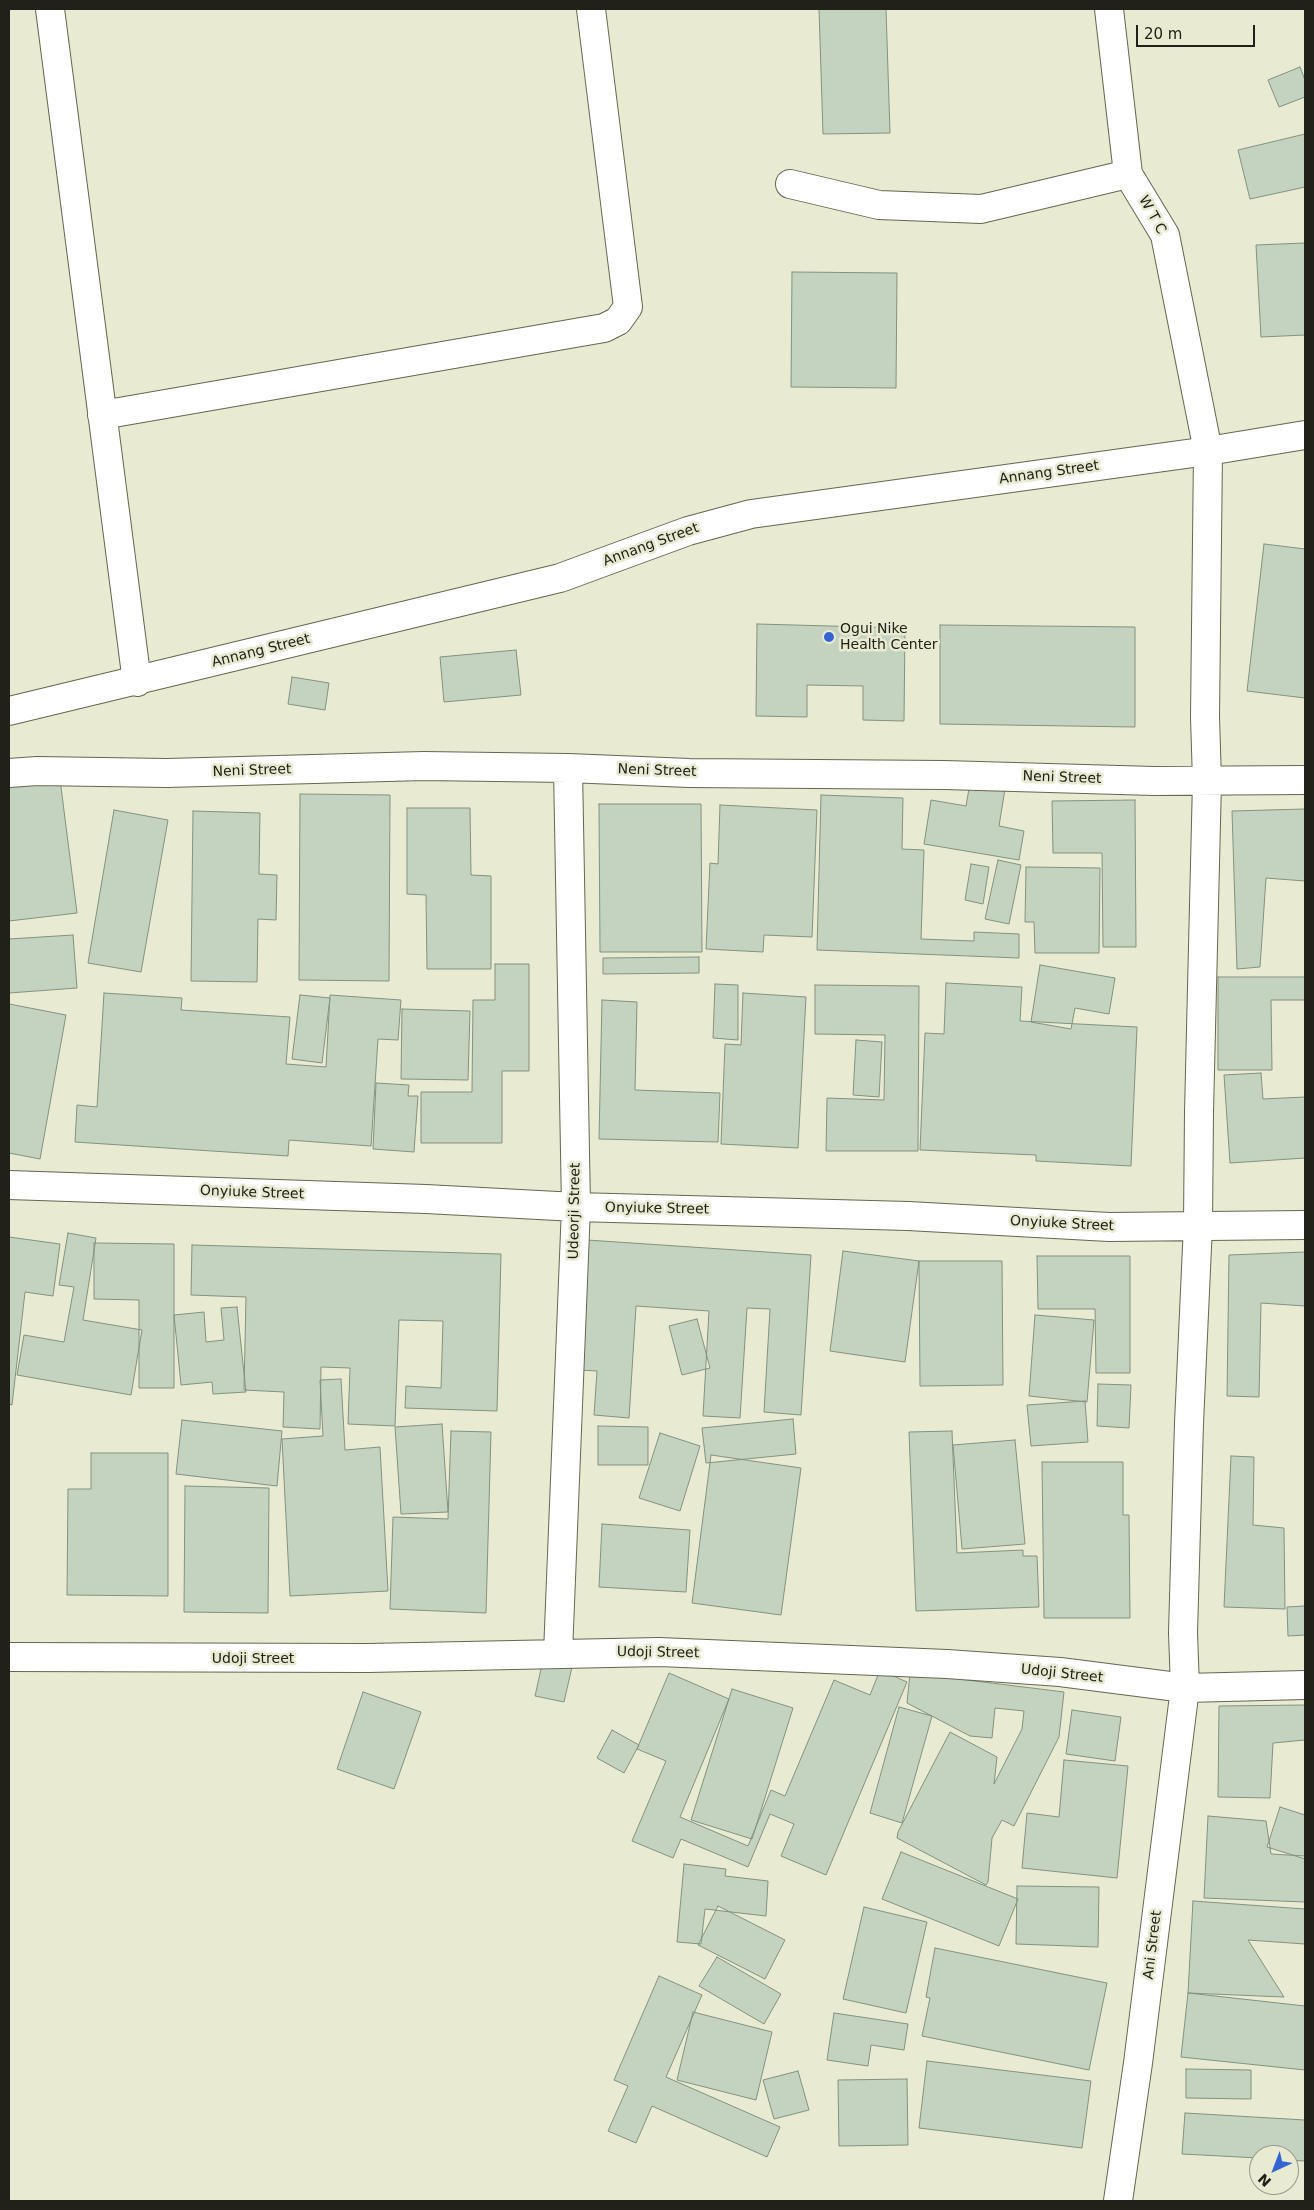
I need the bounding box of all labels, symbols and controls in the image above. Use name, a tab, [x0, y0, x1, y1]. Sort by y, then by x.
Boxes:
scale bar	[1139, 15, 1258, 47]
text: 20 m	[1144, 25, 1182, 43]
street label: W T C	[1135, 193, 1169, 237]
street label: Annang Street	[998, 458, 1100, 488]
street label: Annang Street	[601, 520, 701, 570]
place label: Ogui Nike Health Center	[840, 621, 938, 654]
marker: Ogui Nike Health Center	[822, 630, 836, 644]
street label: Annang Street	[210, 631, 312, 671]
street label: Neni Street	[212, 761, 292, 781]
street label: Neni Street	[617, 761, 697, 781]
street label: Neni Street	[1022, 768, 1102, 788]
street label: Udeorji Street	[566, 1162, 584, 1260]
street label: Onyiuke Street	[200, 1183, 304, 1203]
street label: Onyiuke Street	[605, 1200, 709, 1218]
street label: Onyiuke Street	[1010, 1213, 1114, 1235]
street label: Udoji Street	[617, 1644, 699, 1662]
street label: Udoji Street	[212, 1651, 294, 1667]
street label: Udoji Street	[1020, 1661, 1104, 1687]
street label: Ani Street	[1140, 1910, 1166, 1980]
north arrow	[1249, 2145, 1299, 2195]
text: N	[1255, 2170, 1274, 2190]

